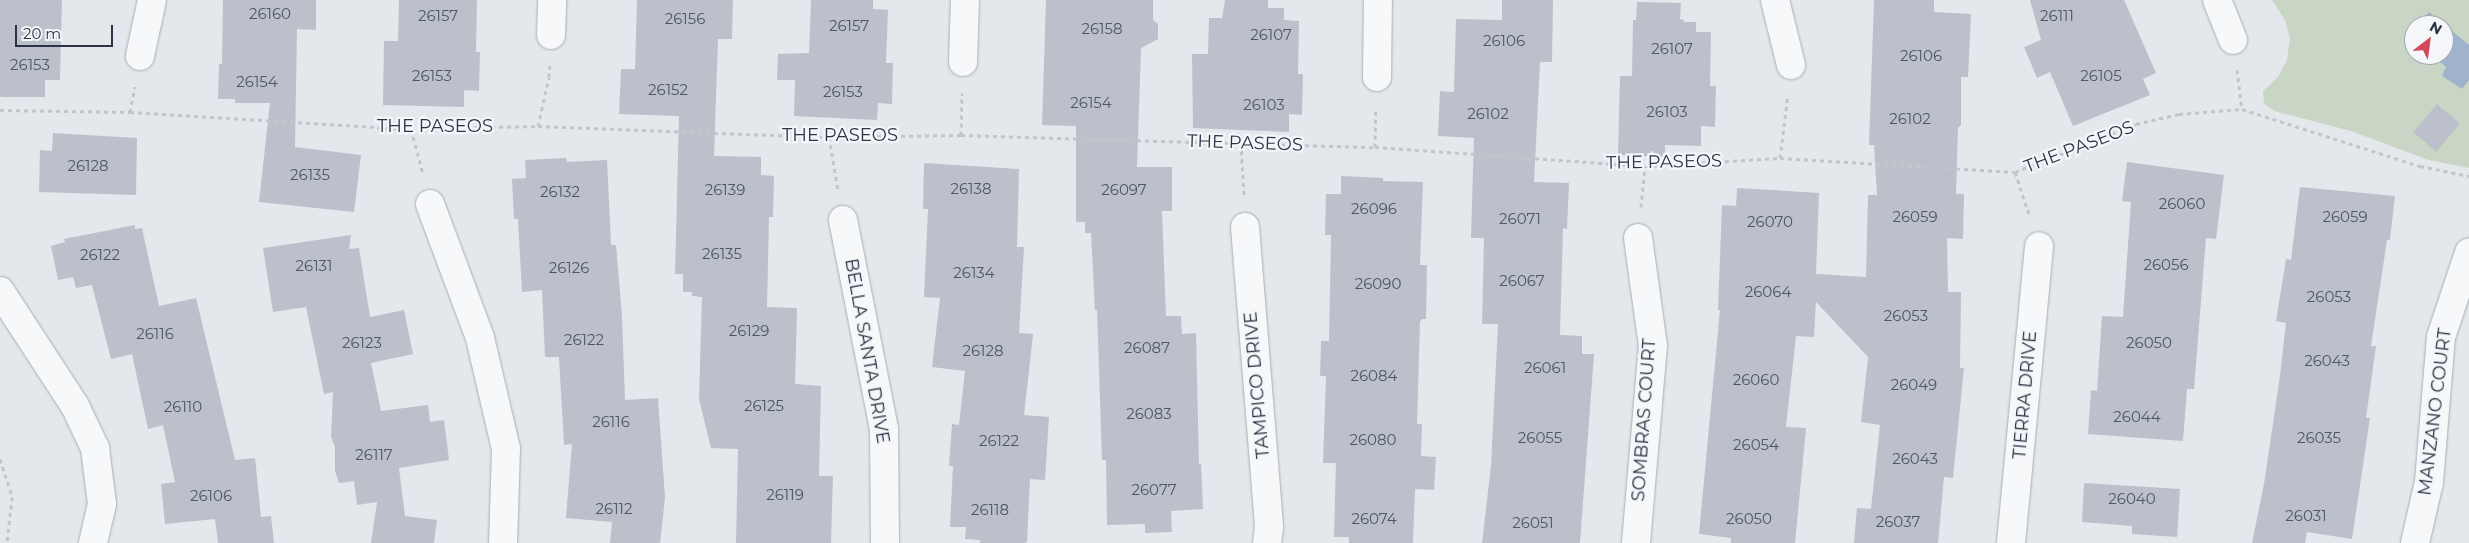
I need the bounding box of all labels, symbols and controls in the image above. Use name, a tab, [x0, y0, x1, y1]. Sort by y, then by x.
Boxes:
house number: 26160	[249, 5, 291, 23]
house number: 26157	[418, 7, 458, 25]
house number: 26111	[2040, 7, 2074, 25]
house number: 26156	[665, 10, 705, 28]
scale bar	[18, 15, 115, 47]
north arrow	[2404, 15, 2454, 65]
house number: 26157	[829, 17, 869, 35]
text: N	[2427, 17, 2445, 38]
house number: 26158	[1081, 20, 1123, 38]
text: 20 m	[23, 24, 61, 43]
house number: 26107	[1250, 26, 1292, 44]
house number: 26106	[1483, 32, 1525, 50]
house number: 26107	[1651, 40, 1693, 58]
house number: 26106	[1900, 47, 1942, 65]
house number: 26153	[10, 56, 50, 74]
house number: 26153	[412, 67, 452, 85]
house number: 26105	[2080, 67, 2122, 85]
house number: 26154	[236, 73, 278, 91]
house number: 26152	[648, 81, 688, 99]
house number: 26153	[823, 83, 863, 101]
house number: 26154	[1070, 94, 1112, 112]
house number: 26103	[1243, 96, 1285, 114]
house number: 26103	[1646, 103, 1688, 121]
house number: 26102	[1467, 105, 1509, 123]
house number: 26102	[1889, 110, 1931, 128]
street label: THE PASEOS	[377, 115, 493, 137]
street label: THE PASEOS	[2021, 116, 2137, 178]
street label: THE PASEOS	[782, 124, 898, 146]
street label: THE PASEOS	[1187, 130, 1303, 156]
street label: THE PASEOS	[1606, 150, 1722, 174]
house number: 26128	[67, 157, 109, 175]
house number: 26135	[290, 166, 330, 184]
house number: 26138	[950, 180, 992, 198]
house number: 26139	[705, 181, 745, 199]
house number: 26097	[1101, 181, 1147, 199]
house number: 26132	[540, 183, 580, 201]
house number: 26060	[2159, 195, 2205, 213]
house number: 26096	[1351, 200, 1397, 218]
house number: 26059	[1892, 208, 1938, 226]
house number: 26059	[2322, 208, 2368, 226]
house number: 26071	[1499, 210, 1541, 228]
house number: 26070	[1747, 213, 1793, 231]
house number: 26135	[702, 245, 742, 263]
house number: 26122	[80, 246, 120, 264]
house number: 26056	[2143, 256, 2189, 274]
house number: 26131	[296, 257, 332, 275]
street label: BELLA SANTA DRIVE	[840, 257, 894, 445]
house number: 26126	[549, 259, 589, 277]
house number: 26134	[953, 264, 995, 282]
house number: 26067	[1499, 272, 1545, 290]
house number: 26090	[1355, 275, 1401, 293]
house number: 26064	[1745, 283, 1791, 301]
house number: 26053	[2307, 288, 2351, 306]
house number: 26053	[1884, 307, 1928, 325]
street label: TAMPICO DRIVE	[1240, 311, 1274, 459]
house number: 26129	[729, 322, 769, 340]
house number: 26116	[136, 325, 174, 343]
street label: MANZANO COURT	[2414, 327, 2456, 497]
street label: TIERRA DRIVE	[2009, 330, 2041, 460]
house number: 26122	[564, 331, 604, 349]
house number: 26123	[342, 334, 382, 352]
house number: 26050	[2126, 334, 2172, 352]
street label: SOMBRAS COURT	[1628, 338, 1660, 502]
house number: 26087	[1124, 339, 1170, 357]
house number: 26128	[962, 342, 1004, 360]
house number: 26043	[2304, 352, 2350, 370]
house number: 26061	[1524, 359, 1566, 377]
house number: 26084	[1350, 367, 1398, 385]
house number: 26060	[1733, 371, 1779, 389]
house number: 26049	[1891, 376, 1937, 394]
house number: 26125	[744, 397, 784, 415]
house number: 26110	[164, 398, 202, 416]
house number: 26083	[1126, 405, 1172, 423]
house number: 26044	[2113, 408, 2161, 426]
house number: 26116	[592, 413, 630, 431]
house number: 26055	[1518, 429, 1562, 447]
house number: 26035	[2297, 429, 2341, 447]
house number: 26080	[1349, 431, 1397, 449]
house number: 26122	[979, 432, 1019, 450]
house number: 26054	[1733, 436, 1779, 454]
house number: 26117	[355, 446, 393, 464]
house number: 26043	[1892, 450, 1938, 468]
house number: 26077	[1131, 481, 1177, 499]
house number: 26119	[766, 486, 804, 504]
house number: 26106	[190, 487, 232, 505]
house number: 26040	[2108, 490, 2156, 508]
house number: 26112	[596, 500, 632, 518]
house number: 26118	[971, 501, 1009, 519]
house number: 26031	[2285, 507, 2327, 525]
house number: 26074	[1351, 510, 1397, 528]
house number: 26050	[1726, 510, 1772, 528]
house number: 26037	[1876, 513, 1920, 531]
house number: 26051	[1512, 514, 1554, 532]

